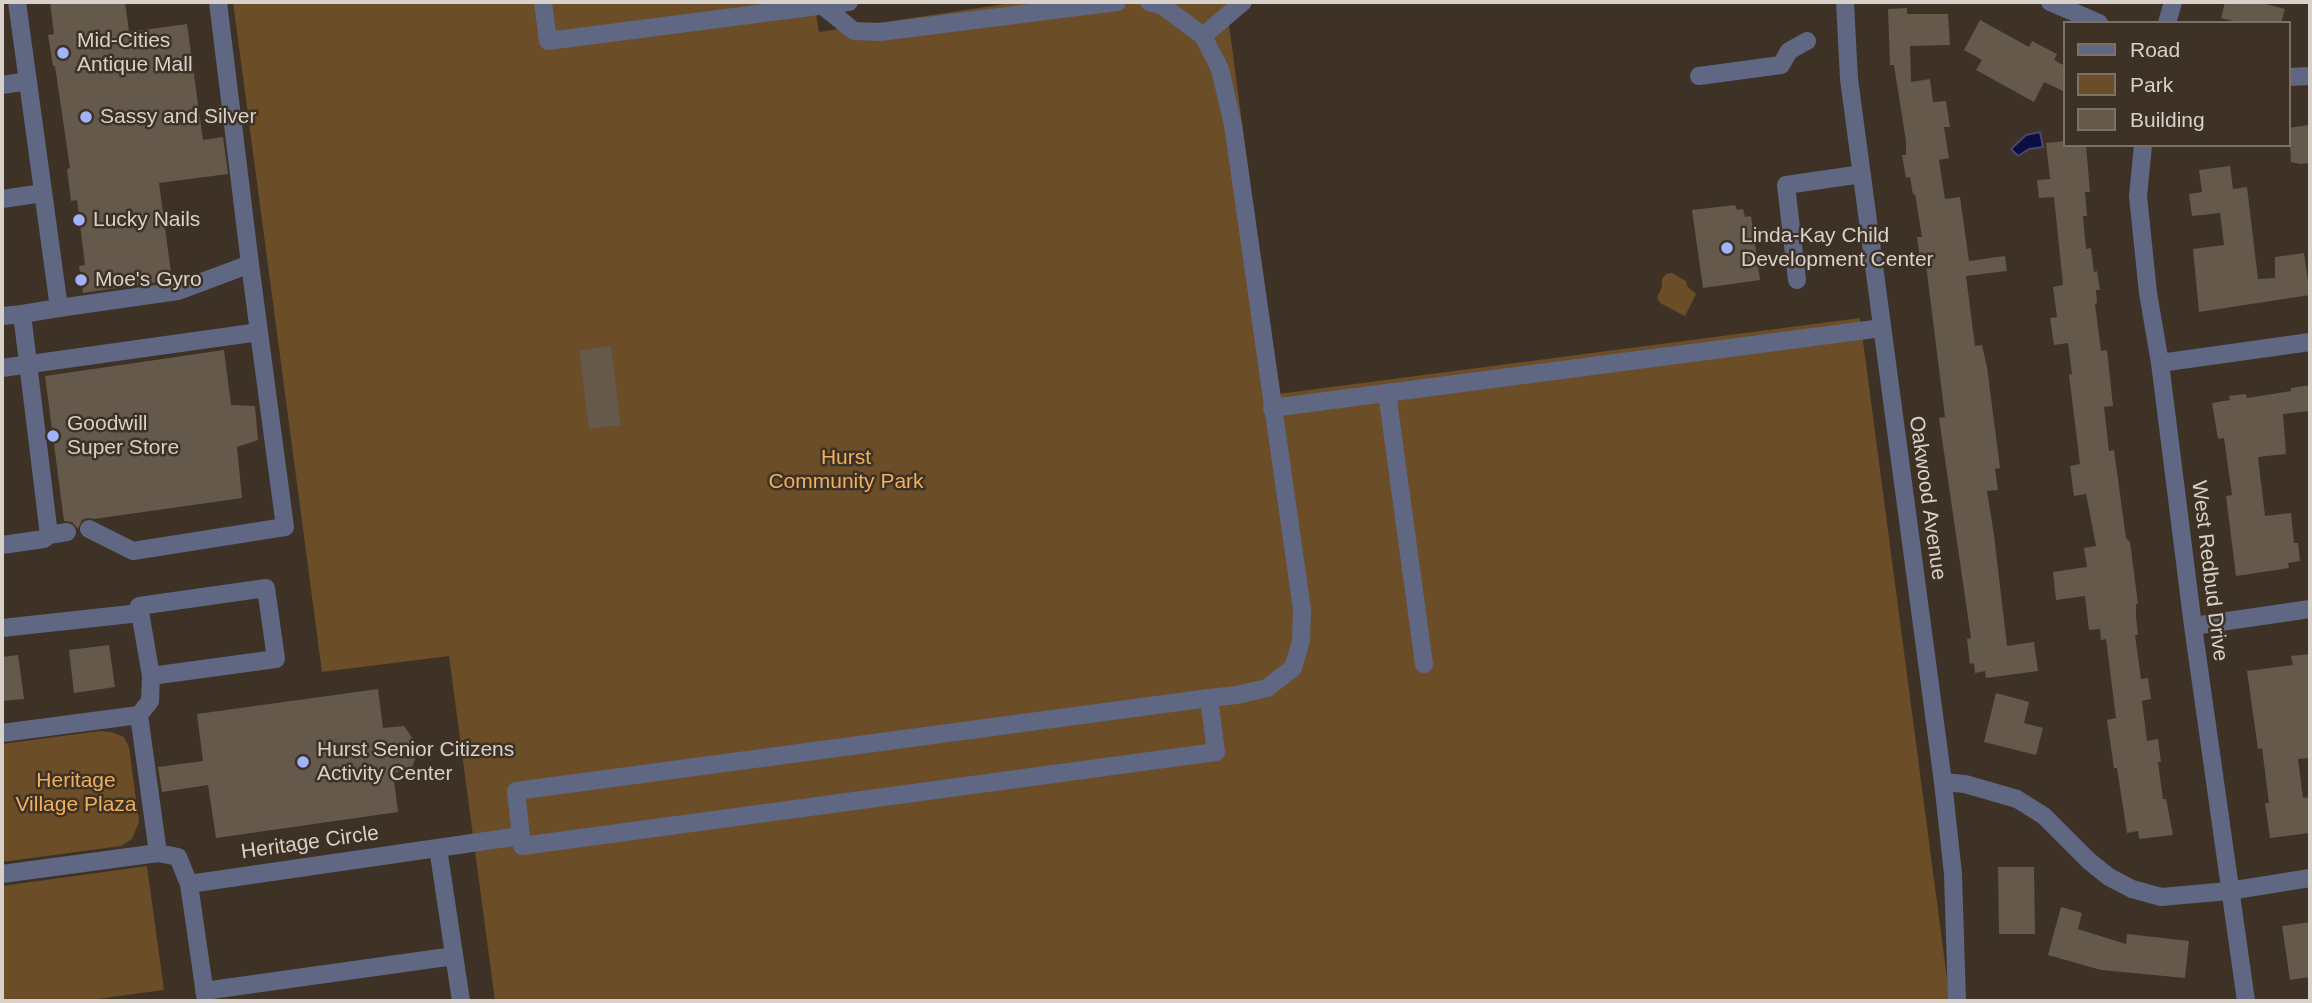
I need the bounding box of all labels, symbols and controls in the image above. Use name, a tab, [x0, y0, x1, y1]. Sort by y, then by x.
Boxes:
legend	[2064, 21, 2291, 147]
place label: Mid-Cities Antique Mall	[77, 28, 193, 78]
text: Road	[2130, 38, 2180, 61]
marker: Mid-Cities Antique Mall	[55, 45, 71, 61]
text: Park	[2130, 73, 2173, 96]
place label: Sassy and Silver	[100, 104, 256, 130]
text: Building	[2130, 108, 2205, 131]
marker: Sassy and Silver	[78, 109, 94, 125]
place label: Lucky Nails	[93, 207, 200, 233]
marker: Lucky Nails	[71, 212, 87, 228]
place label: Linda-Kay Child Development Center	[1741, 223, 1934, 273]
marker: Linda-Kay Child Development Center	[1719, 240, 1735, 256]
place label: Moe's Gyro	[95, 267, 202, 293]
marker: Moe's Gyro	[73, 272, 89, 288]
place label: Goodwill Super Store	[67, 411, 179, 461]
street label: Oakwood Avenue	[1903, 414, 1951, 582]
marker: Goodwill Super Store	[45, 428, 61, 444]
park label: Hurst Community Park	[768, 445, 924, 495]
street label: West Redbud Drive	[2185, 479, 2233, 663]
place label: Hurst Senior Citizens Activity Center	[317, 737, 514, 787]
marker: Hurst Senior Citizens Activity Center	[295, 754, 311, 770]
park label: Heritage Village Plaza	[15, 768, 137, 818]
street label: Heritage Circle	[239, 821, 381, 865]

